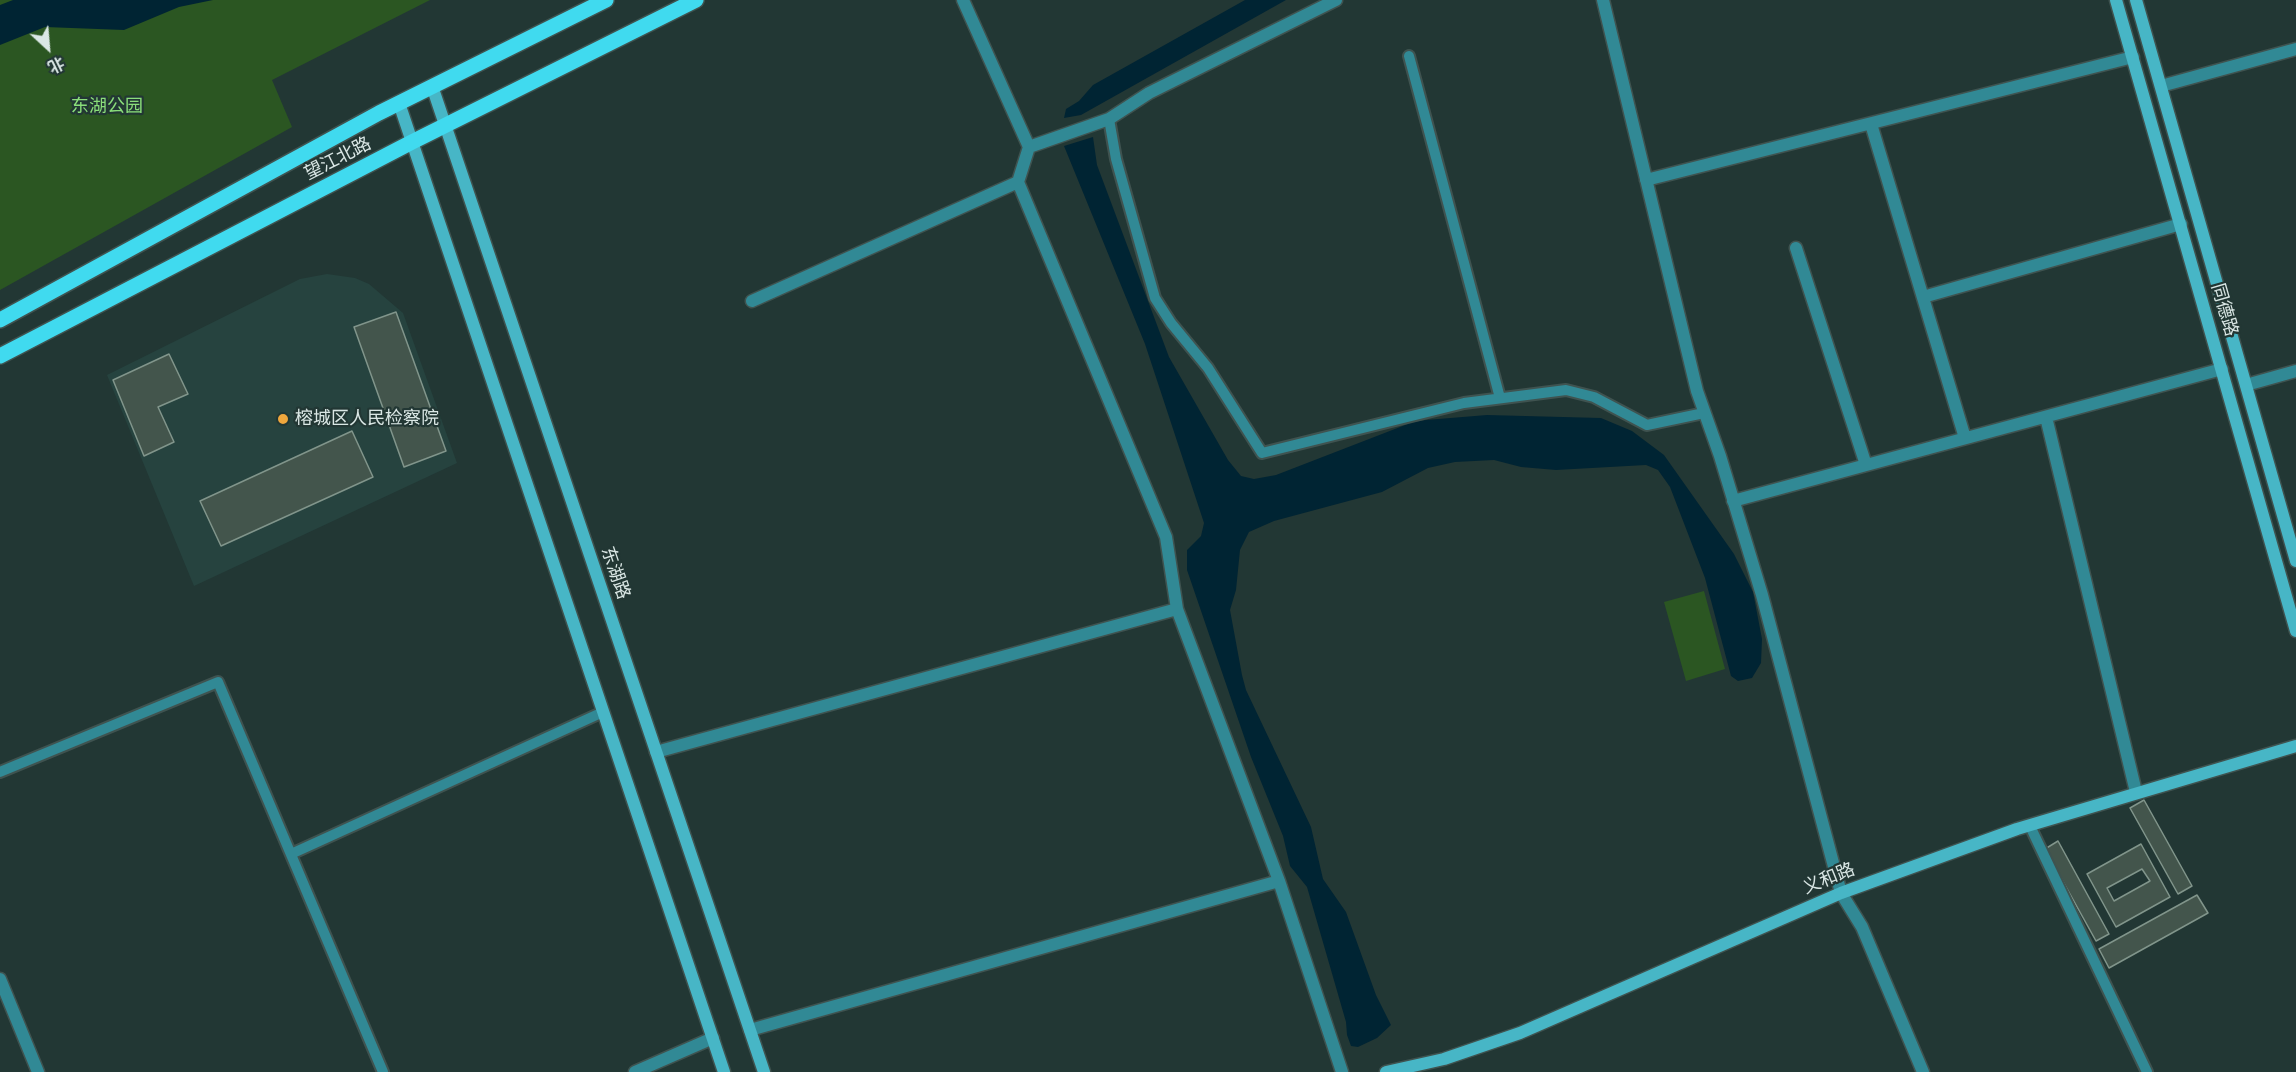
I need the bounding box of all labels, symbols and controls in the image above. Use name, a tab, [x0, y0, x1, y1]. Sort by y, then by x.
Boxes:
north arrow	[18, 18, 78, 78]
text: 北	[45, 53, 67, 77]
park label: 东湖公园	[71, 96, 143, 118]
street label: 望江北路	[301, 133, 375, 185]
street label: 同德路	[2206, 281, 2242, 339]
place label: 榕城区人民检察院	[295, 408, 439, 430]
marker: 榕城区人民检察院	[276, 412, 290, 426]
street label: 东湖路	[596, 544, 634, 602]
street label: 义和路	[1800, 859, 1858, 899]

